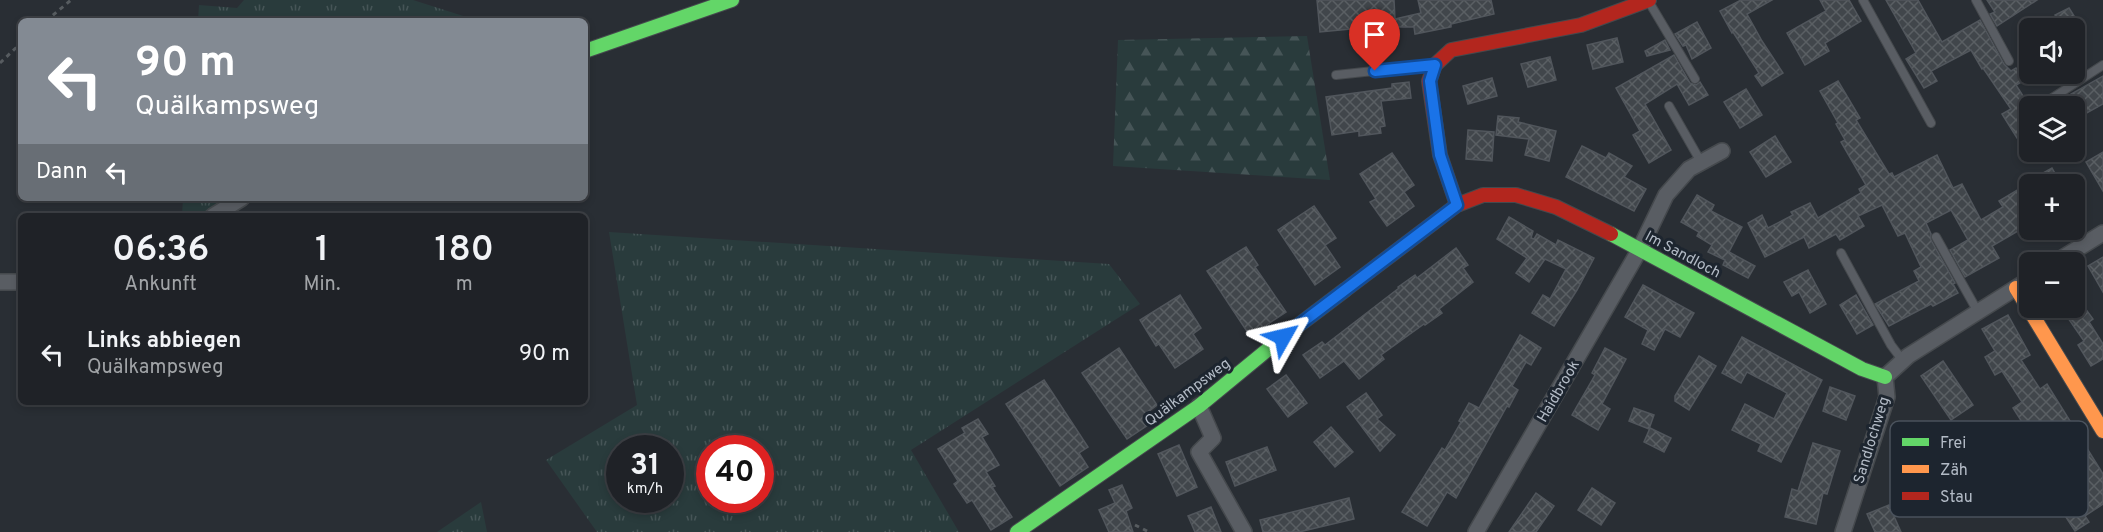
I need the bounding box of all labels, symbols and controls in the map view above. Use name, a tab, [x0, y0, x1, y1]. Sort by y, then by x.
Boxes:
pin	[1349, 9, 1400, 71]
icon: arrive	[1358, 18, 1391, 51]
map controls	[2019, 18, 2085, 318]
button: sound	[2019, 18, 2085, 84]
text: 90 m	[135, 38, 236, 91]
icon: left	[36, 42, 114, 120]
text: Quälkampsweg	[135, 90, 319, 124]
button: layers	[2019, 96, 2085, 162]
icon: left	[100, 156, 133, 189]
text: Dann	[36, 159, 88, 186]
button: +	[2019, 174, 2085, 240]
street label: Im Sandloch	[1641, 227, 1723, 283]
text: 06:36	[112, 228, 209, 274]
text: 1	[315, 228, 329, 274]
text: 180	[434, 228, 494, 274]
button: −	[2019, 252, 2085, 318]
text: Ankunft	[125, 272, 197, 298]
text: Min.	[303, 272, 340, 298]
text: m	[456, 272, 473, 298]
position arrow	[1251, 305, 1315, 369]
text: Links abbiegen	[87, 328, 241, 355]
icon: left	[36, 338, 69, 371]
text: 90 m	[519, 341, 570, 368]
text: Quälkampsweg	[87, 355, 223, 381]
street label: Quälkampsweg	[1141, 355, 1234, 432]
street label: Haidbrook	[1534, 357, 1585, 426]
street label: Sandlochweg	[1850, 395, 1895, 486]
legend	[1890, 421, 2088, 517]
text: Frei	[1940, 434, 1966, 454]
speed limit sign: 40	[696, 435, 774, 513]
text: 31	[630, 448, 660, 485]
text: Zäh	[1940, 461, 1968, 481]
text: km/h	[627, 480, 663, 499]
text: Stau	[1940, 488, 1973, 508]

